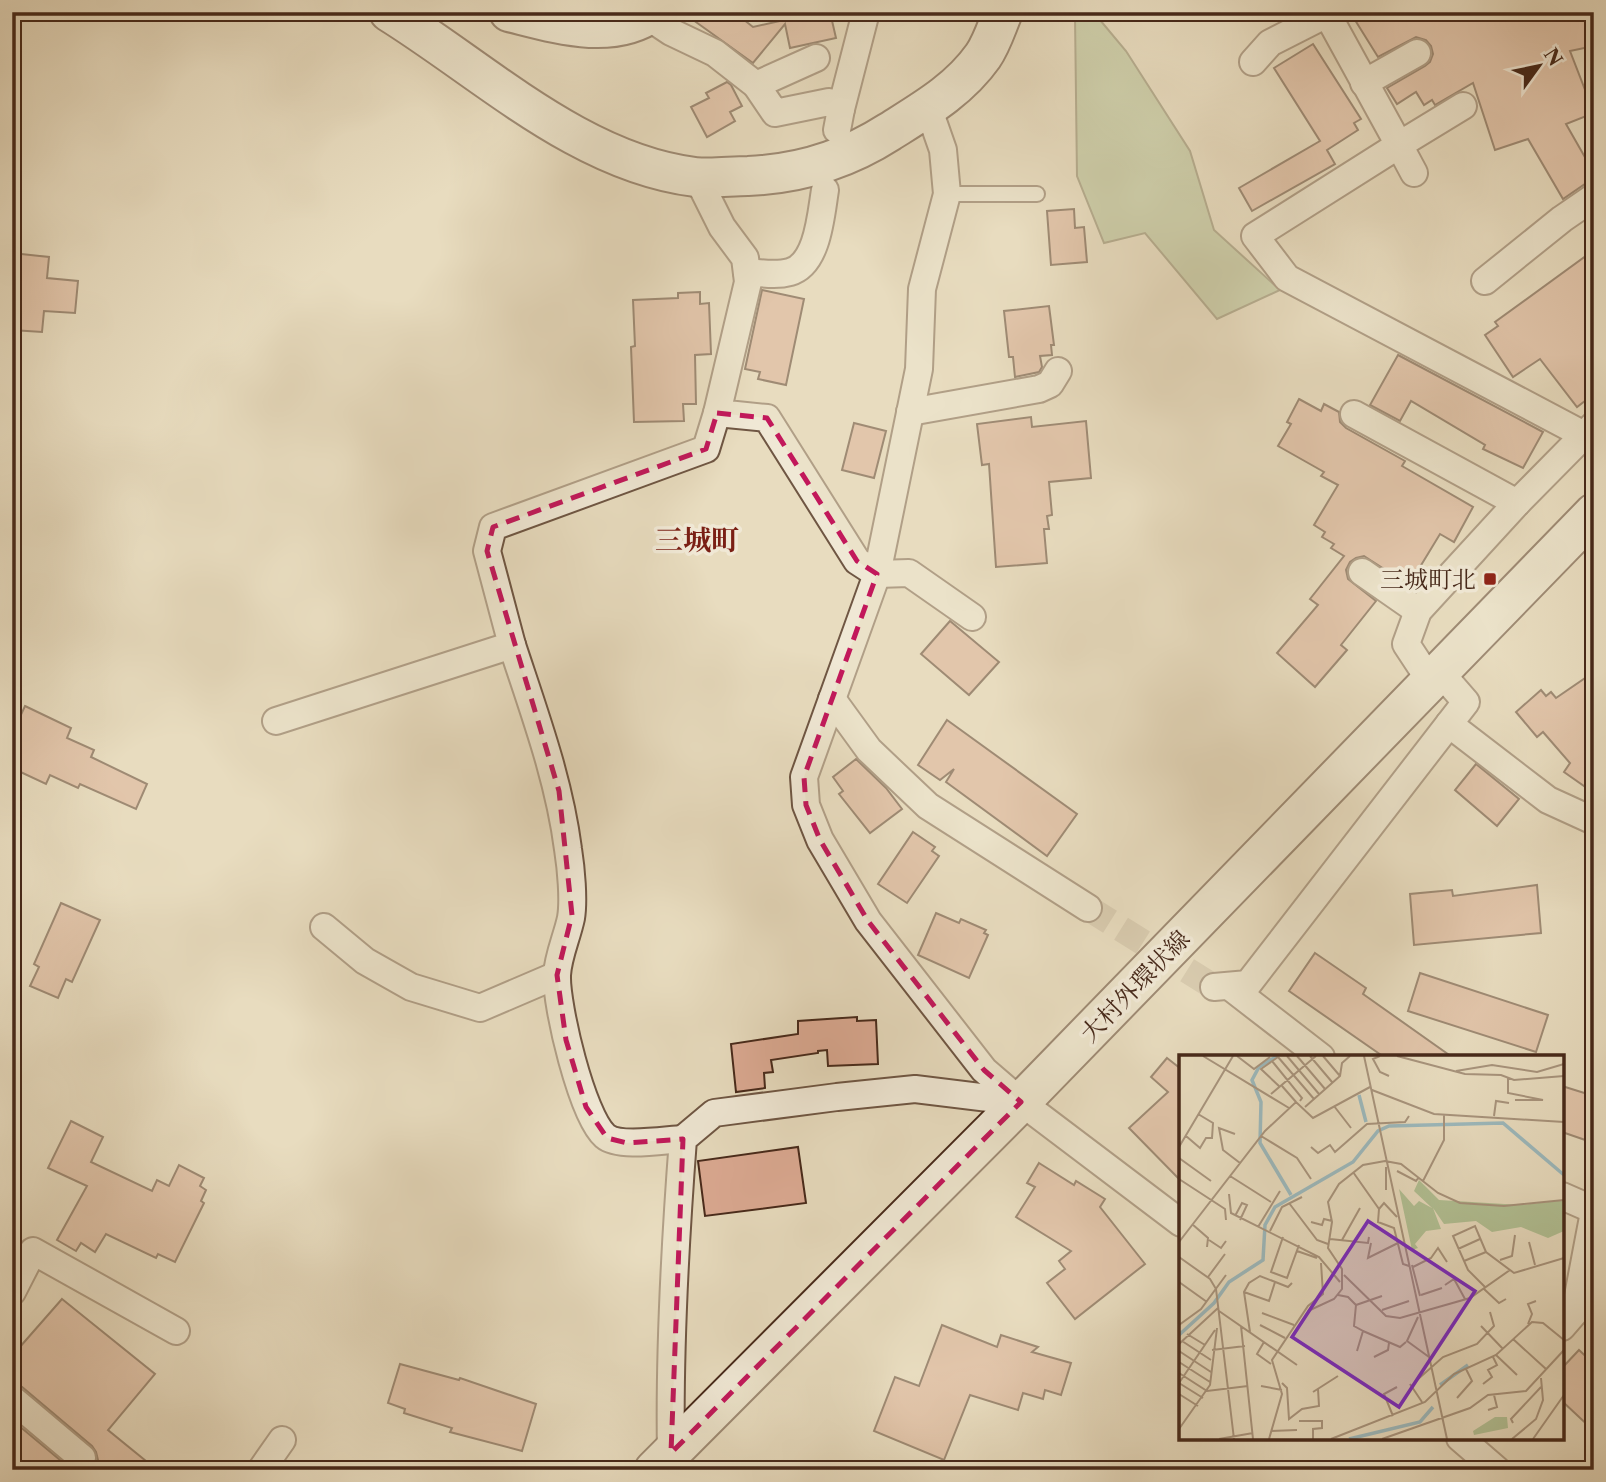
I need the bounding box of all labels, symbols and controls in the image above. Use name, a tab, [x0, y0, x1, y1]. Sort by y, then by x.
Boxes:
north arrow	[1504, 32, 1574, 102]
text: N	[1539, 44, 1567, 70]
district label: 三城町	[655, 523, 739, 557]
place label: 三城町北	[1380, 565, 1476, 594]
marker: 三城町北	[1482, 571, 1498, 587]
street label: 大村外環状線	[1075, 924, 1195, 1048]
inset map	[1179, 1055, 1564, 1440]

